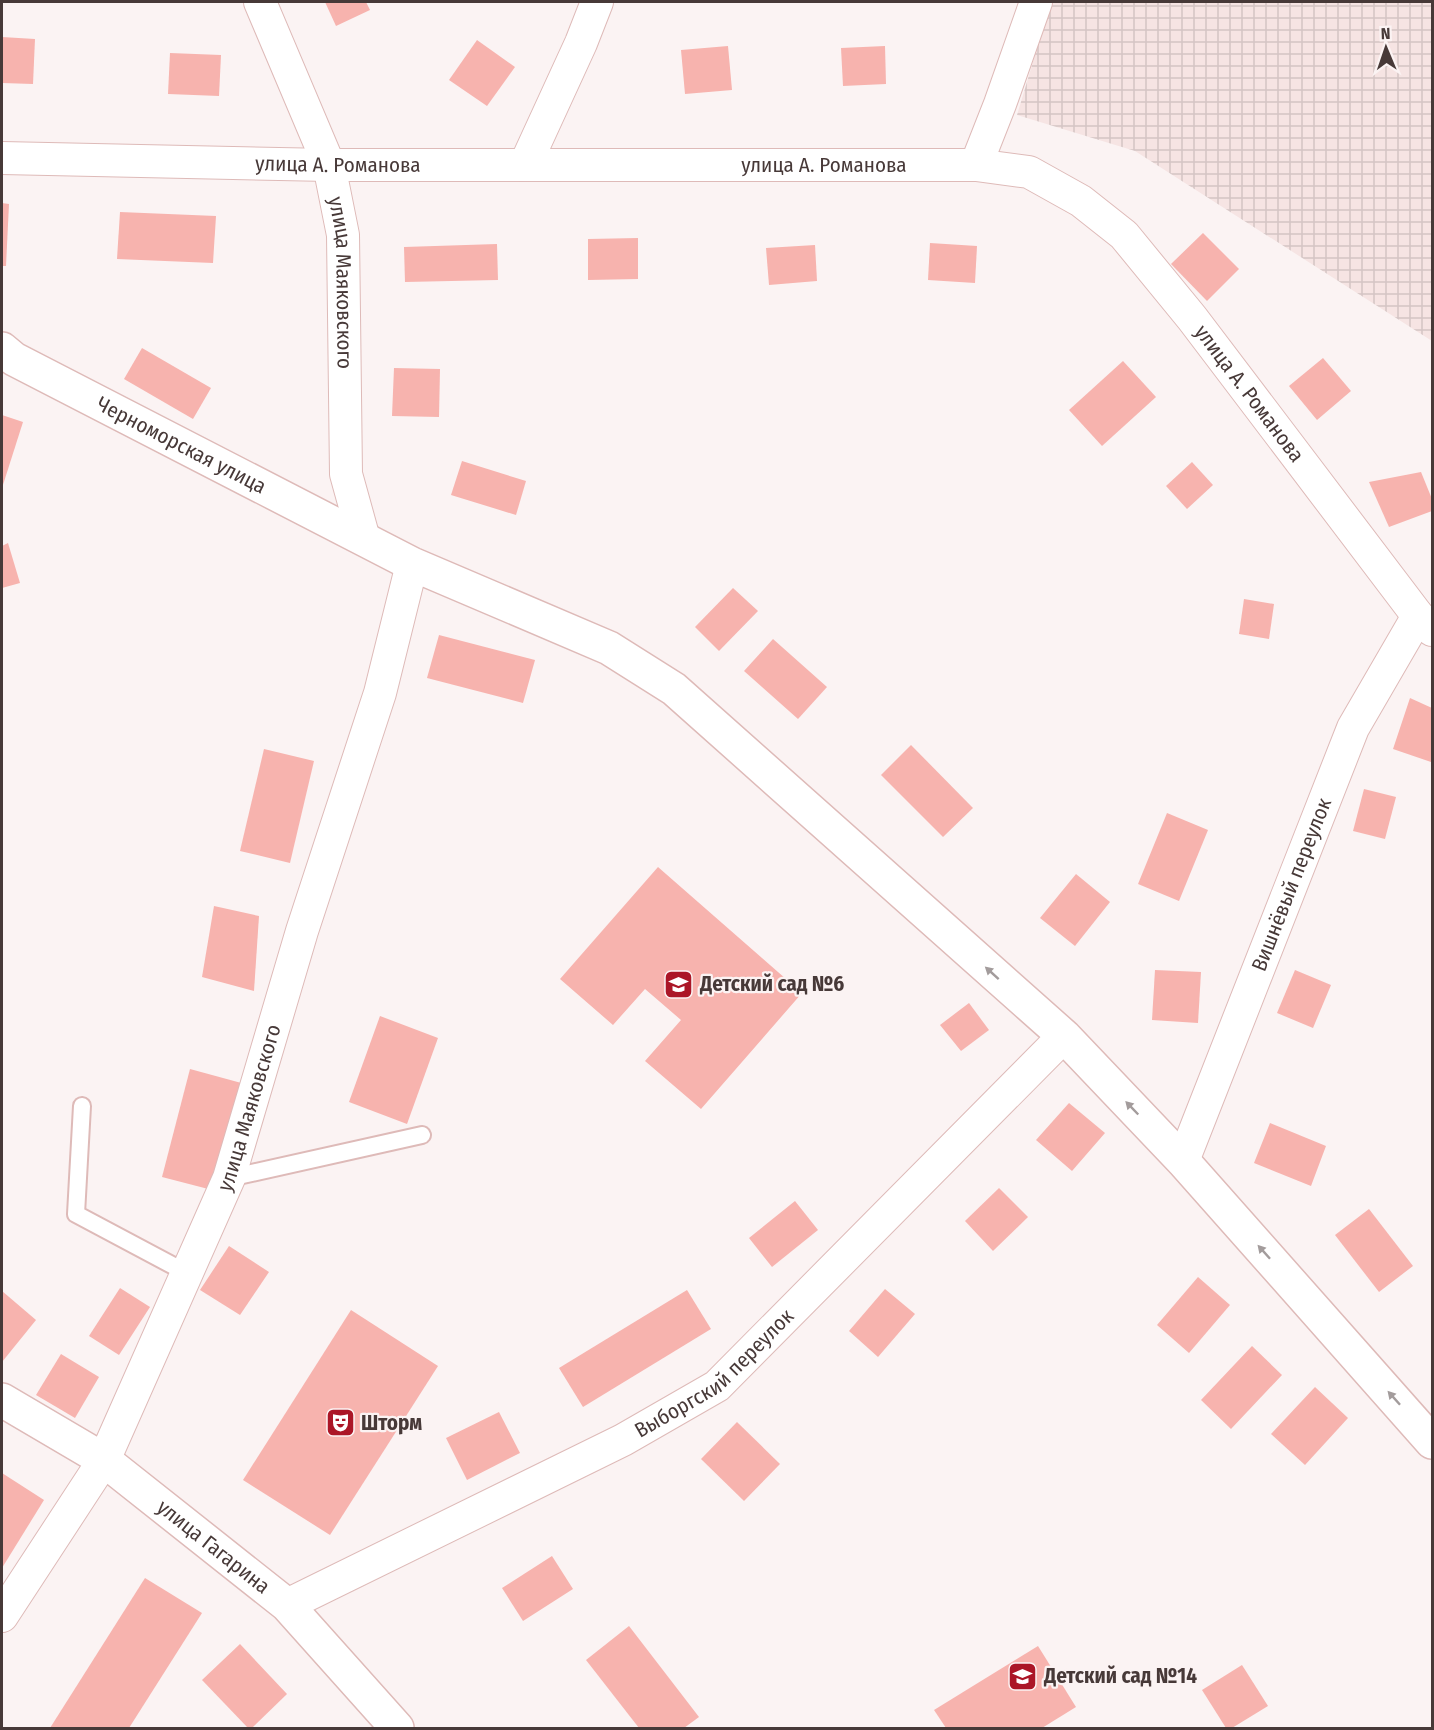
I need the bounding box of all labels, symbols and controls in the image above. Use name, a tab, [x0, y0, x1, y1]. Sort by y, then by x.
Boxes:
north arrow	[1356, 18, 1416, 78]
text: N	[1380, 24, 1391, 43]
street label: улица А. Романова	[255, 150, 421, 178]
street label: улица А. Романова	[741, 152, 907, 178]
street label: улица Маяковского	[323, 194, 358, 369]
street label: улица А. Романова	[1189, 320, 1310, 467]
street label: Черноморская улица	[92, 391, 271, 500]
street label: Вишнёвый переулок	[1246, 794, 1337, 975]
one-way arrow	[985, 966, 1000, 980]
school or university icon: Детский сад №6	[663, 968, 695, 1000]
place label: Детский сад №6	[699, 971, 844, 997]
street label: улица Маяковского	[212, 1021, 287, 1195]
one-way arrow	[1126, 1102, 1140, 1116]
one-way arrow	[1258, 1245, 1271, 1260]
street label: Выборгский переулок	[630, 1303, 799, 1444]
one-way arrow	[1388, 1391, 1401, 1406]
theatre icon: Шторм	[324, 1407, 356, 1439]
place label: Шторм	[361, 1410, 422, 1436]
street label: улица Гагарина	[152, 1494, 275, 1599]
school or university icon: Детский сад №14	[1007, 1660, 1039, 1692]
place label: Детский сад №14	[1043, 1663, 1197, 1689]

